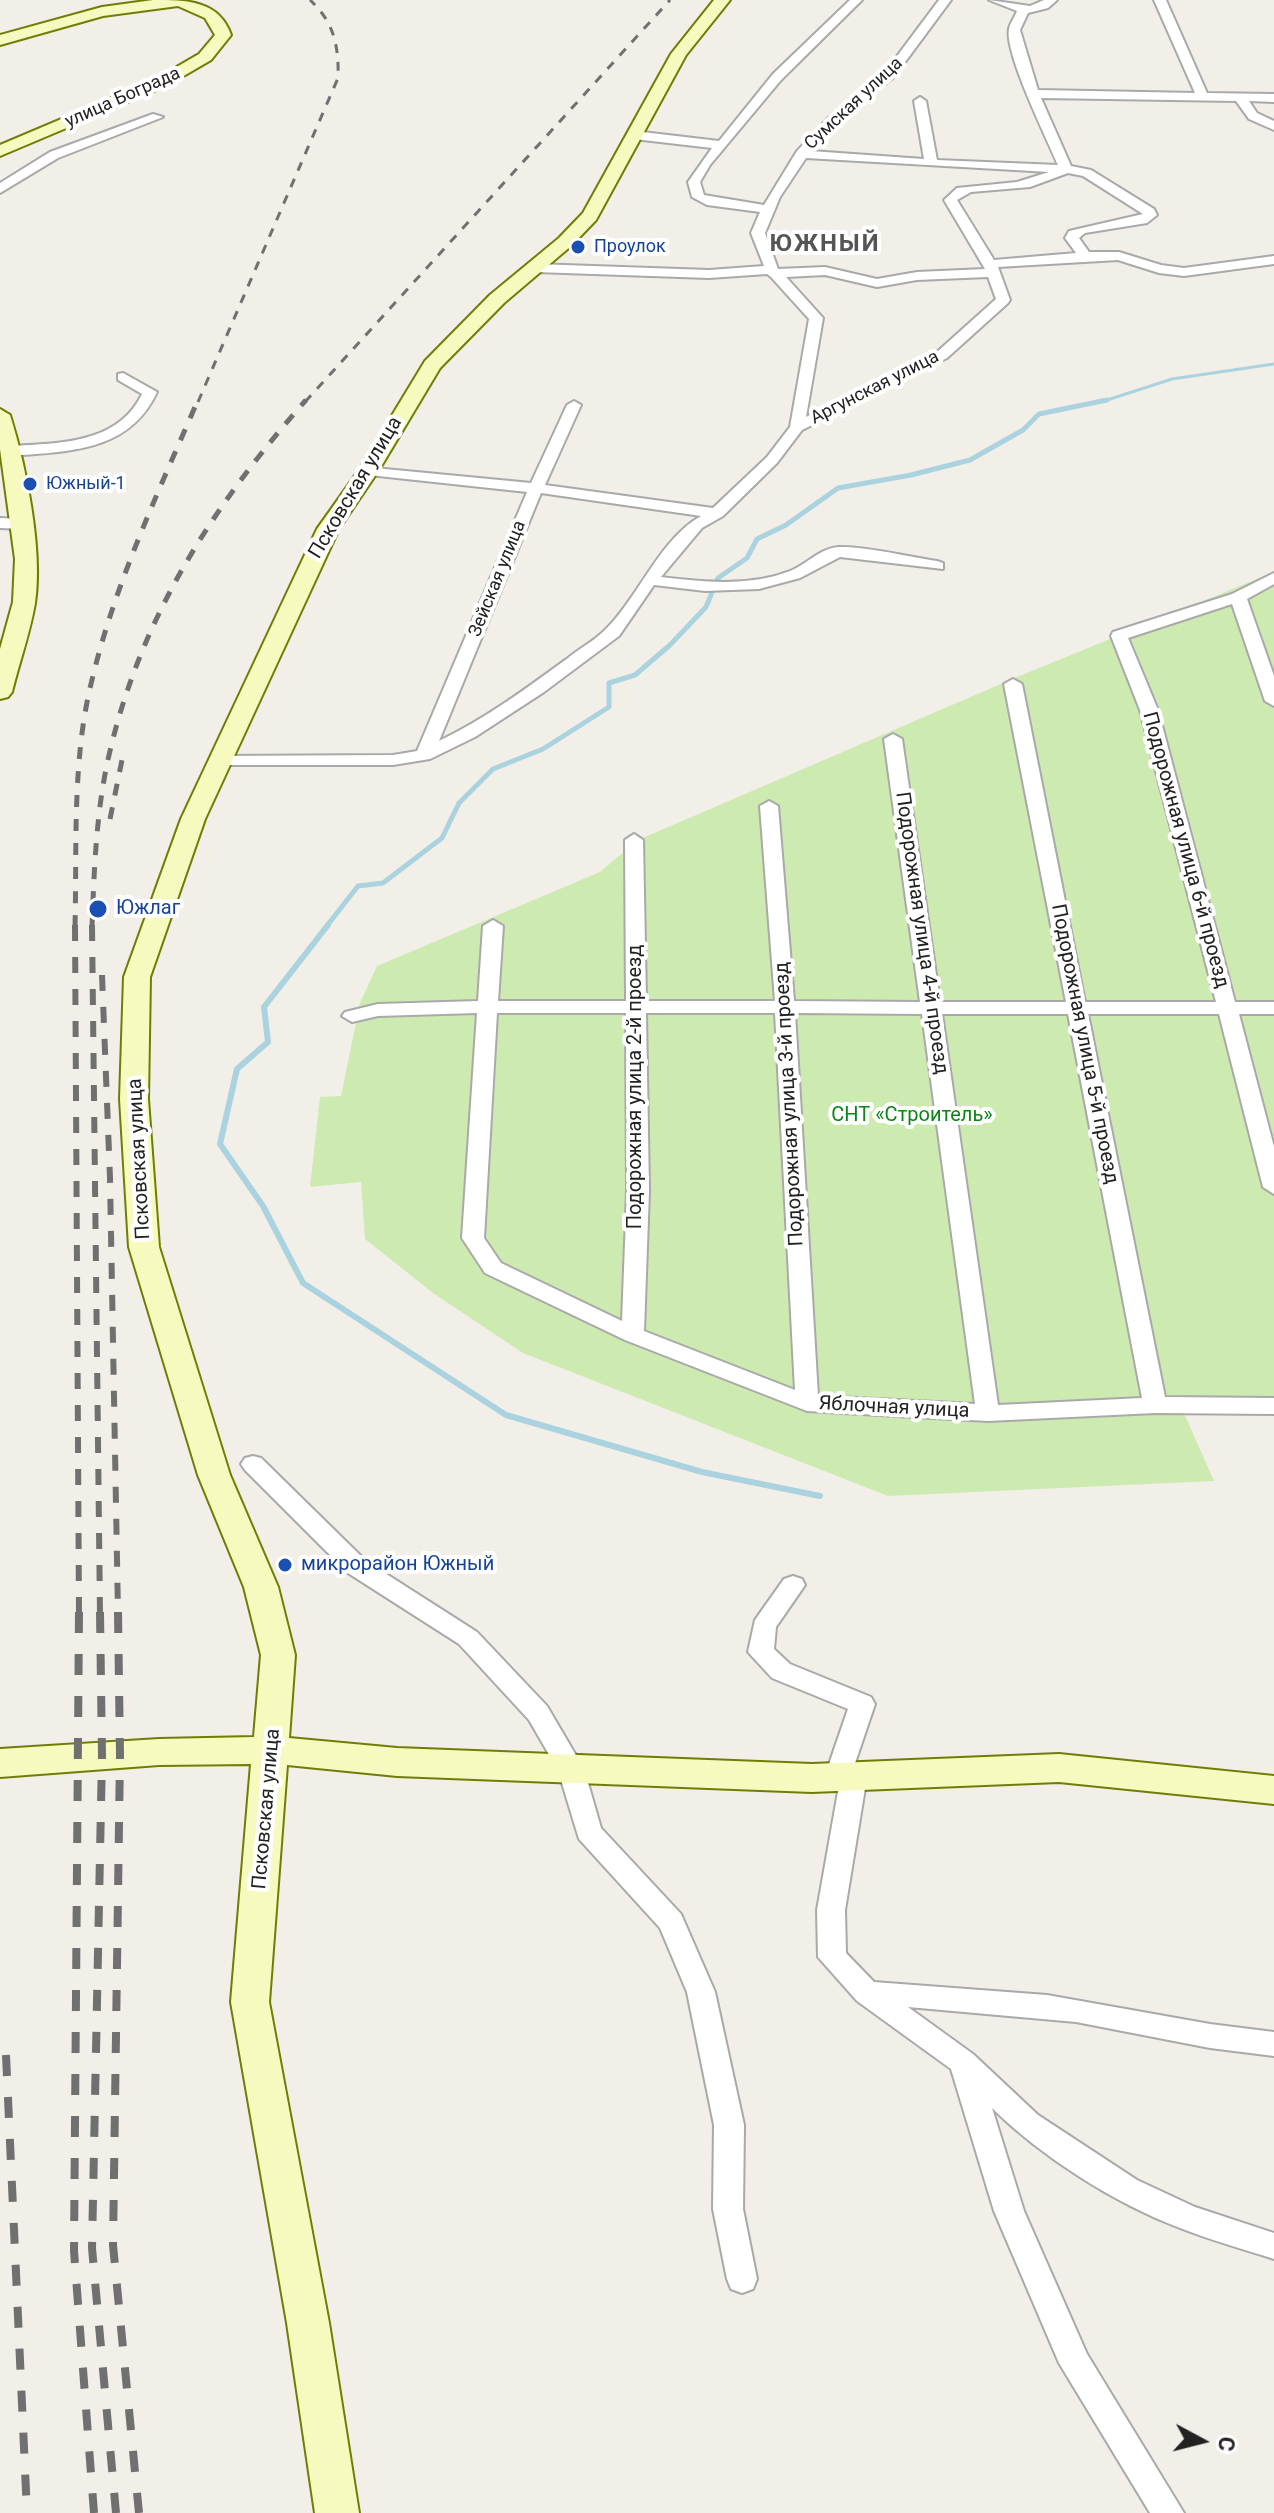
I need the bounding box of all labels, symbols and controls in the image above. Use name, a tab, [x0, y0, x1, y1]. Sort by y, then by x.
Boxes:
street label: Сумская улица	[800, 53, 908, 155]
street label: улица Бограда	[62, 63, 184, 133]
district label: ЮЖНЫЙ	[770, 231, 880, 259]
place label: Проулок	[594, 236, 666, 258]
marker: Проулок	[569, 238, 587, 256]
street label: Аргунская улица	[807, 346, 943, 430]
street label: Псковская улица	[304, 413, 408, 563]
place label: Южный-1	[46, 473, 126, 495]
marker: Южный-1	[21, 475, 39, 493]
street label: Зейская улица	[465, 518, 531, 640]
street label: Подорожная улица 6-й проезд	[1137, 709, 1233, 991]
street label: Подорожная улица 4-й проезд	[889, 790, 953, 1076]
place label: Южлаг	[116, 897, 180, 921]
marker: Южлаг	[87, 898, 109, 920]
street label: Подорожная улица 5-й проезд	[1045, 902, 1123, 1186]
street label: Подорожная улица 2-й проезд	[624, 945, 648, 1229]
street label: Подорожная улица 3-й проезд	[771, 961, 809, 1247]
street label: Псковская улица	[124, 1078, 156, 1240]
park label: СНТ «Строитель»	[831, 1104, 993, 1128]
street label: Яблочная улица	[818, 1392, 970, 1424]
place label: микрорайон Южный	[301, 1553, 494, 1577]
marker: микрорайон Южный	[276, 1556, 294, 1574]
street label: Псковская улица	[248, 1728, 286, 1890]
north arrow	[1162, 2401, 1242, 2481]
text: С	[1213, 2435, 1240, 2453]

